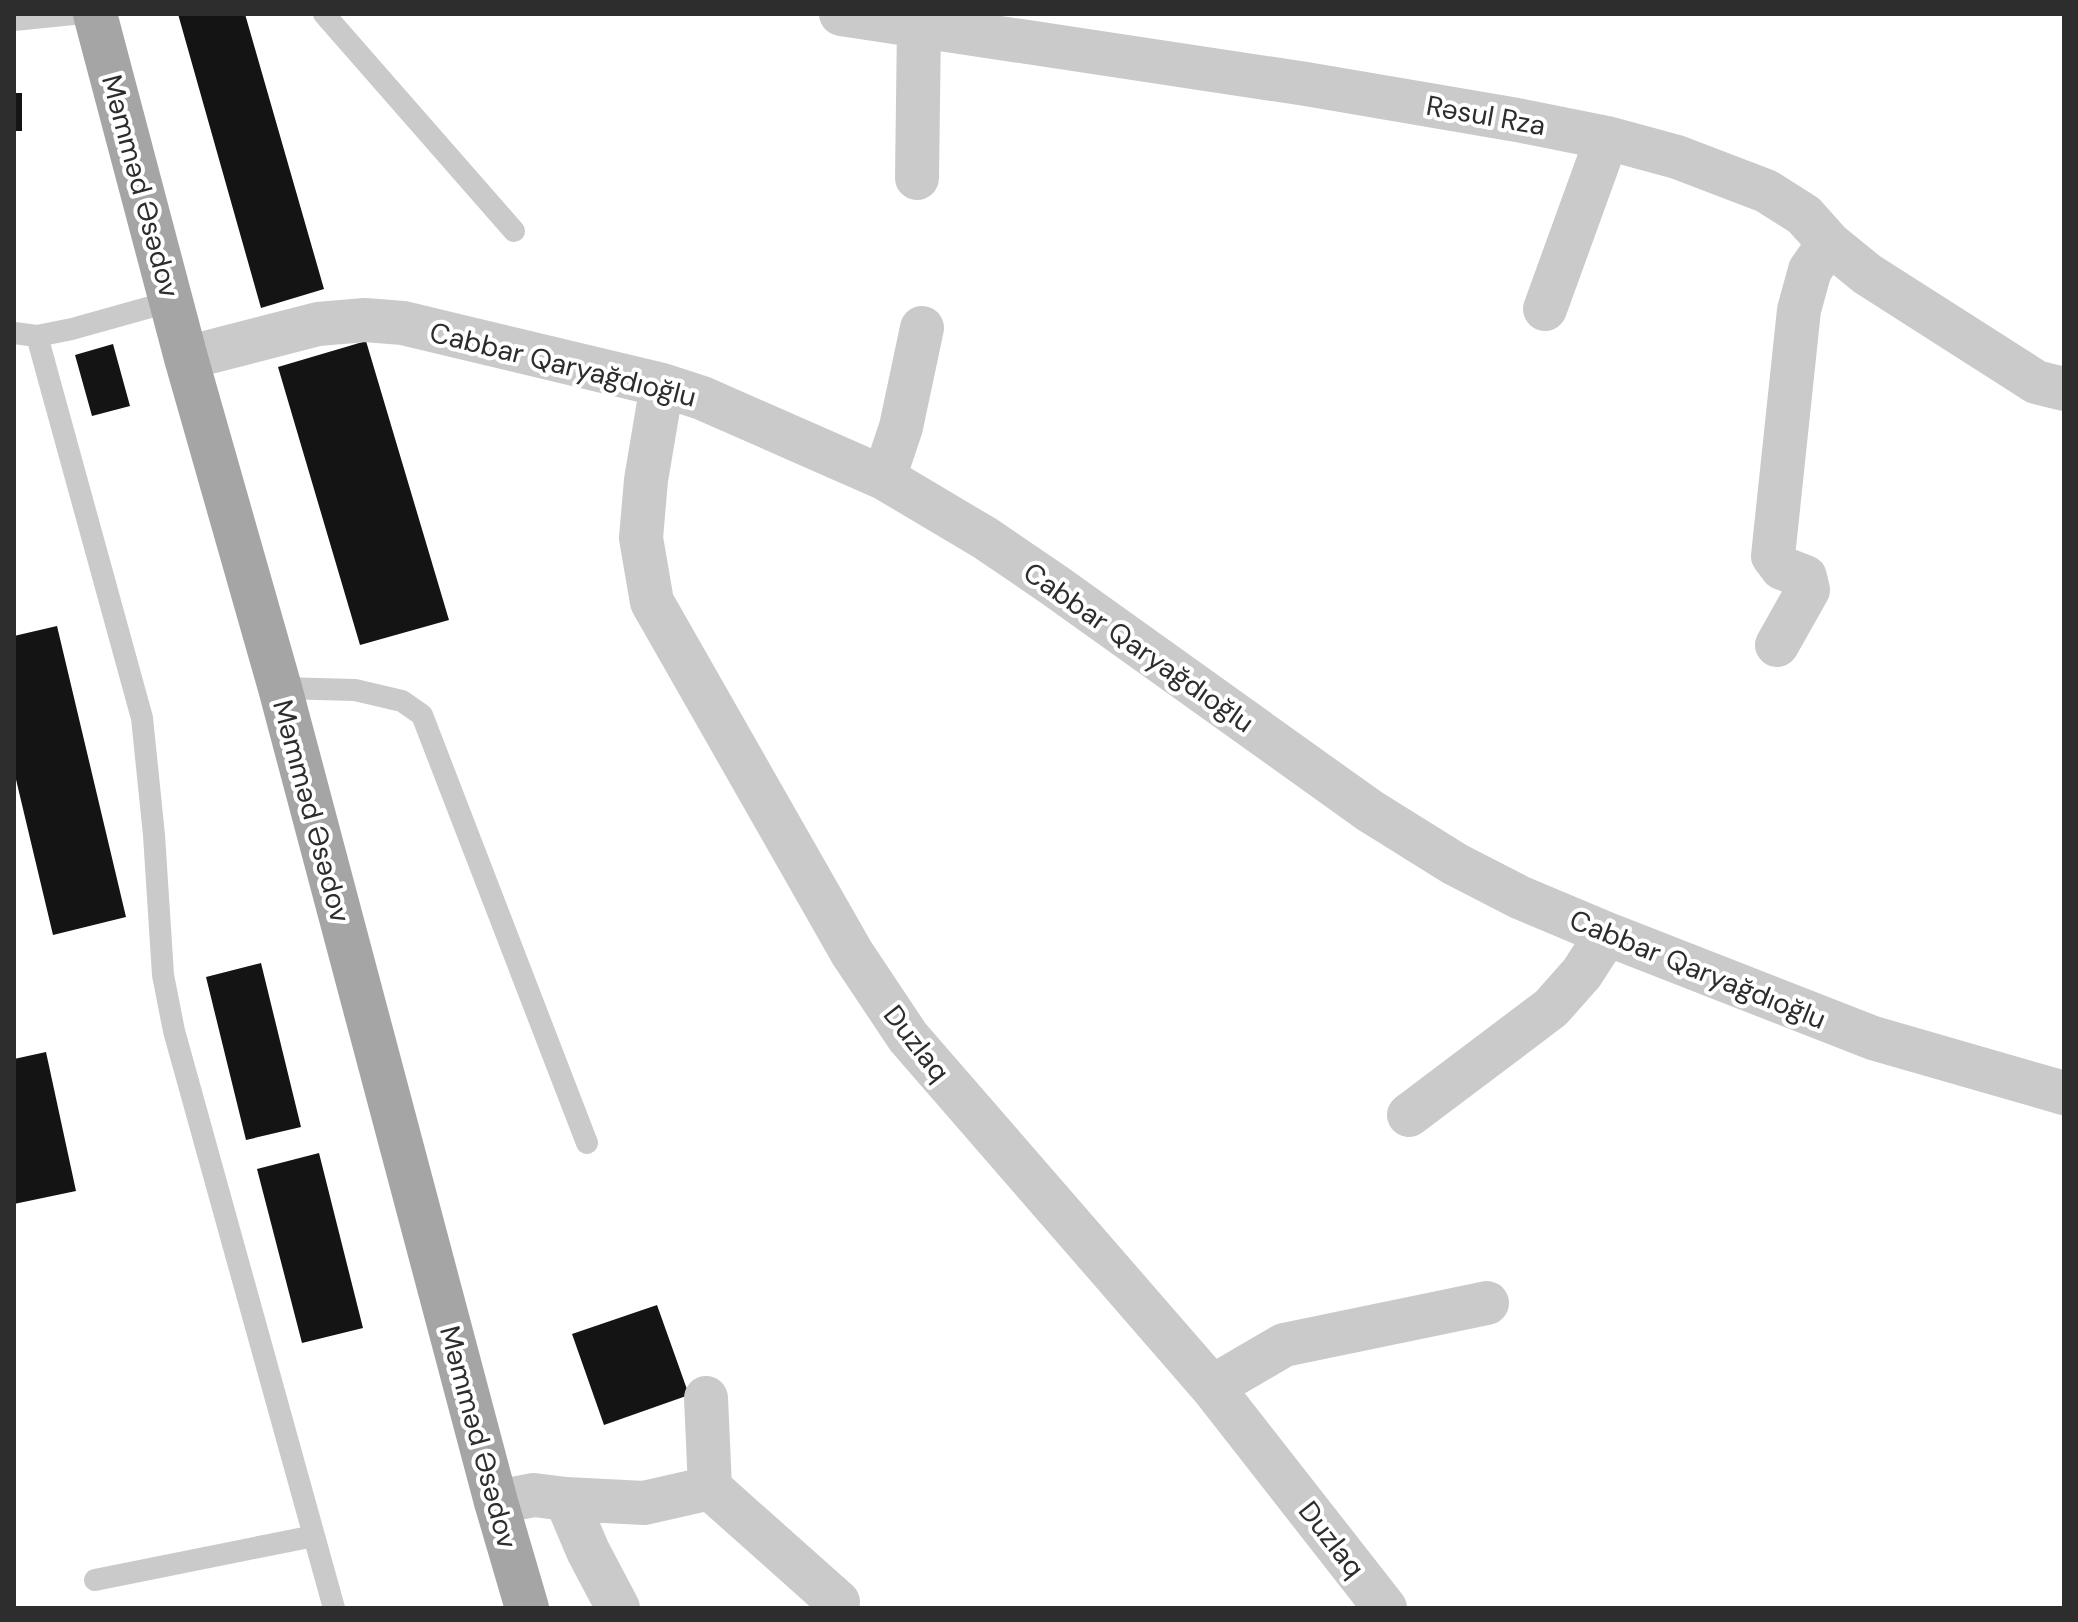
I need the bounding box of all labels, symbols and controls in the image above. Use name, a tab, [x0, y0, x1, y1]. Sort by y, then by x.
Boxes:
street label: Məmməd Əsədov	[93, 71, 188, 302]
street label: Rəsul Rza	[1424, 87, 1548, 144]
street label: Cabbar Qaryağdıoğlu	[426, 313, 700, 416]
street label: Cabbar Qaryağdıoğlu	[1016, 554, 1261, 741]
street label: Məmməd Əsədov	[264, 696, 359, 927]
street label: Cabbar Qaryağdıoğlu	[1564, 901, 1831, 1038]
street label: Duzlaq	[875, 998, 958, 1089]
street label: Məmməd Əsədov	[431, 1322, 526, 1553]
street label: Duzlaq	[1290, 1494, 1373, 1585]

